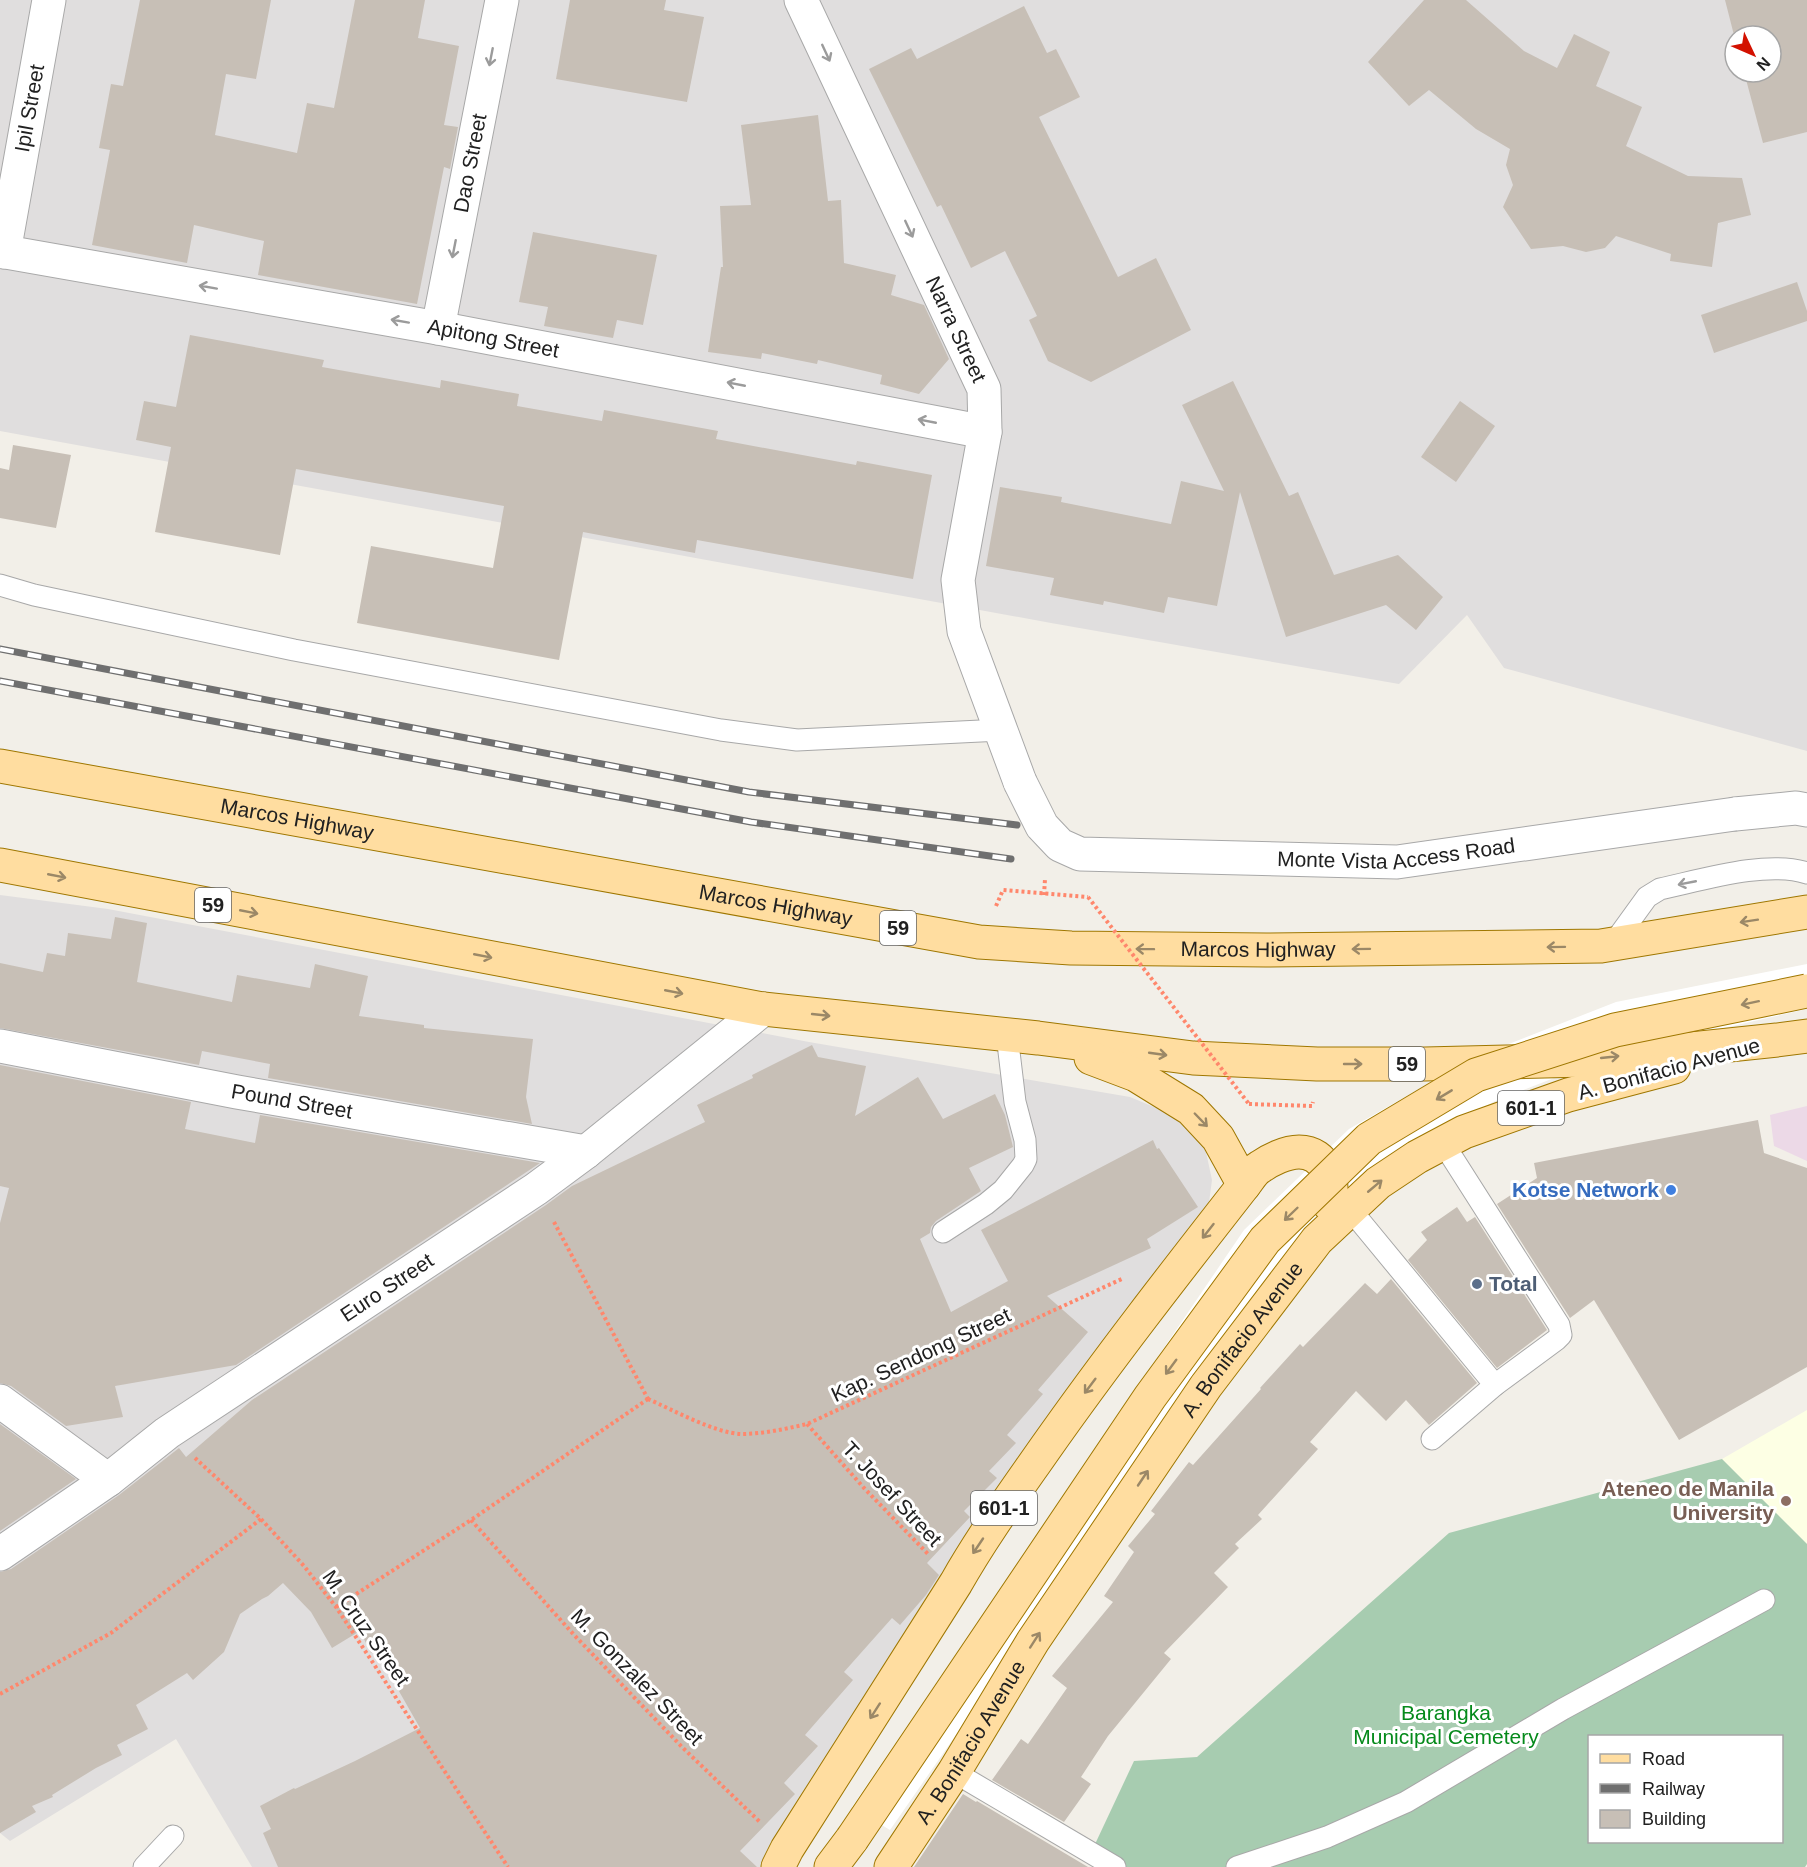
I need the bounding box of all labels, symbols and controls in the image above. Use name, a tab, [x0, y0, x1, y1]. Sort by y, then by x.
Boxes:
north arrow	[1723, 24, 1783, 84]
one-way arrow	[820, 43, 832, 61]
one-way arrow	[485, 47, 496, 67]
text: N	[1753, 54, 1774, 74]
street label: Ipil Street	[10, 62, 48, 154]
street label: Dao Street	[449, 111, 491, 215]
one-way arrow	[903, 220, 915, 238]
one-way arrow	[448, 238, 459, 258]
street label: Narra Street	[922, 272, 991, 386]
one-way arrow	[198, 281, 218, 292]
street label: Apitong Street	[426, 314, 561, 362]
one-way arrow	[390, 315, 410, 326]
one-way arrow	[726, 378, 746, 389]
one-way arrow	[918, 415, 938, 426]
street label: Marcos Highway	[219, 794, 376, 844]
street label: Monte Vista Access Road	[1277, 833, 1516, 874]
one-way arrow	[47, 871, 67, 882]
one-way arrow	[1678, 878, 1698, 889]
street label: Marcos Highway	[697, 880, 855, 930]
road number: 59	[195, 888, 231, 922]
one-way arrow	[239, 907, 258, 918]
road number: 59	[880, 911, 916, 945]
one-way arrow	[1740, 916, 1760, 927]
street label: Marcos Highway	[1180, 937, 1336, 961]
one-way arrow	[1547, 941, 1567, 952]
one-way arrow	[1136, 943, 1156, 955]
one-way arrow	[1352, 943, 1372, 955]
one-way arrow	[472, 951, 492, 962]
one-way arrow	[664, 987, 684, 998]
one-way arrow	[1740, 998, 1760, 1009]
one-way arrow	[811, 1010, 831, 1021]
street label: A. Bonifacio Avenue	[1575, 1033, 1762, 1104]
road number: 59	[1389, 1047, 1425, 1081]
one-way arrow	[1148, 1048, 1167, 1059]
one-way arrow	[1600, 1052, 1620, 1063]
one-way arrow	[1342, 1058, 1362, 1070]
street label: Pound Street	[229, 1079, 354, 1123]
one-way arrow	[1436, 1089, 1453, 1101]
road number: 601-1	[1498, 1091, 1564, 1125]
one-way arrow	[1194, 1112, 1208, 1127]
place label: Kotse Network	[1512, 1178, 1659, 1201]
one-way arrow	[1367, 1179, 1382, 1193]
marker: Kotse Network	[1664, 1183, 1678, 1197]
one-way arrow	[1284, 1207, 1299, 1221]
one-way arrow	[1201, 1222, 1214, 1238]
street label: Euro Street	[336, 1248, 437, 1326]
street label: A. Bonifacio Avenue	[1176, 1257, 1307, 1421]
place label: Total	[1489, 1272, 1538, 1295]
marker: Total	[1470, 1277, 1484, 1291]
street label: Kap. Sendong Street	[828, 1303, 1014, 1406]
one-way arrow	[1165, 1359, 1178, 1375]
one-way arrow	[1083, 1377, 1096, 1393]
street label: T. Josef Street	[838, 1437, 947, 1551]
one-way arrow	[1137, 1470, 1149, 1487]
place label: Ateneo de Manila University	[1601, 1477, 1774, 1524]
road number: 601-1	[971, 1491, 1037, 1525]
marker: Ateneo de Manila University	[1779, 1494, 1793, 1508]
one-way arrow	[972, 1537, 984, 1554]
street label: M. Cruz Street	[318, 1566, 415, 1690]
street label: M. Gonzalez Street	[567, 1604, 708, 1749]
one-way arrow	[1029, 1632, 1041, 1649]
street label: A. Bonifacio Avenue	[911, 1656, 1029, 1828]
park label: Barangka Municipal Cemetery	[1353, 1701, 1539, 1748]
one-way arrow	[868, 1702, 880, 1719]
legend	[1588, 1735, 1783, 1843]
text: Road	[1642, 1749, 1685, 1769]
text: Railway	[1642, 1779, 1705, 1799]
text: Building	[1642, 1809, 1706, 1829]

